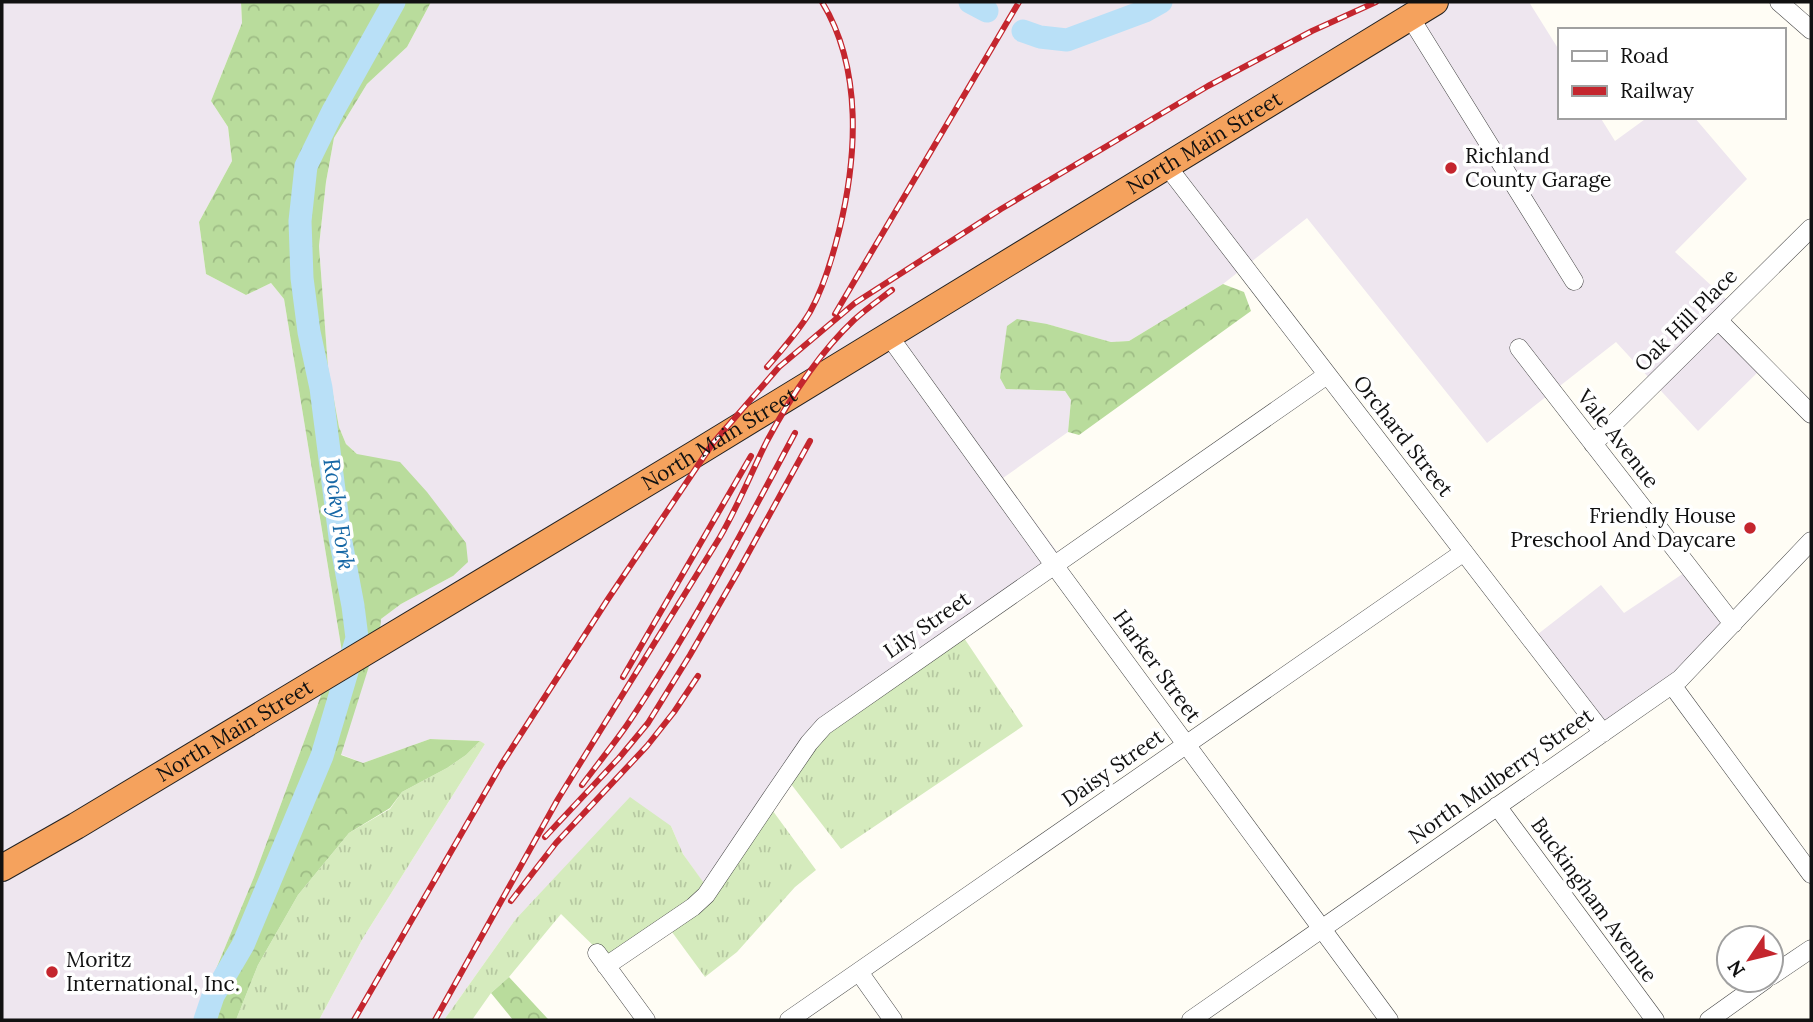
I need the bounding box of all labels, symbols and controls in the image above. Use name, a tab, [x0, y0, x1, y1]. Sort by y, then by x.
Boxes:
legend	[1558, 28, 1785, 119]
text: Road	[1620, 42, 1669, 69]
text: Railway	[1620, 77, 1694, 104]
street label: North Main Street	[1121, 84, 1288, 200]
place label: Richland County Garage	[1465, 142, 1611, 193]
marker: Richland County Garage	[1443, 160, 1459, 176]
street label: Oak Hill Place	[1628, 262, 1743, 377]
street label: Orchard Street	[1348, 370, 1460, 503]
street label: North Main Street	[636, 380, 803, 496]
street label: Vale Avenue	[1571, 383, 1665, 493]
water label: Rocky Fork	[317, 456, 362, 572]
place label: Friendly House Preschool And Daycare	[1510, 502, 1736, 553]
marker: Friendly House Preschool And Daycare	[1742, 520, 1758, 536]
street label: Lily Street	[878, 584, 976, 664]
street label: Harker Street	[1107, 604, 1208, 728]
street label: North Main Street	[151, 673, 318, 788]
street label: North Mulberry Street	[1403, 701, 1599, 850]
street label: Daisy Street	[1057, 722, 1170, 813]
street label: Buckingham Avenue	[1525, 812, 1663, 988]
north arrow	[1715, 924, 1785, 994]
place label: Moritz International, Inc.	[66, 946, 240, 997]
text: N	[1722, 956, 1750, 982]
marker: Moritz International, Inc.	[44, 964, 60, 980]

